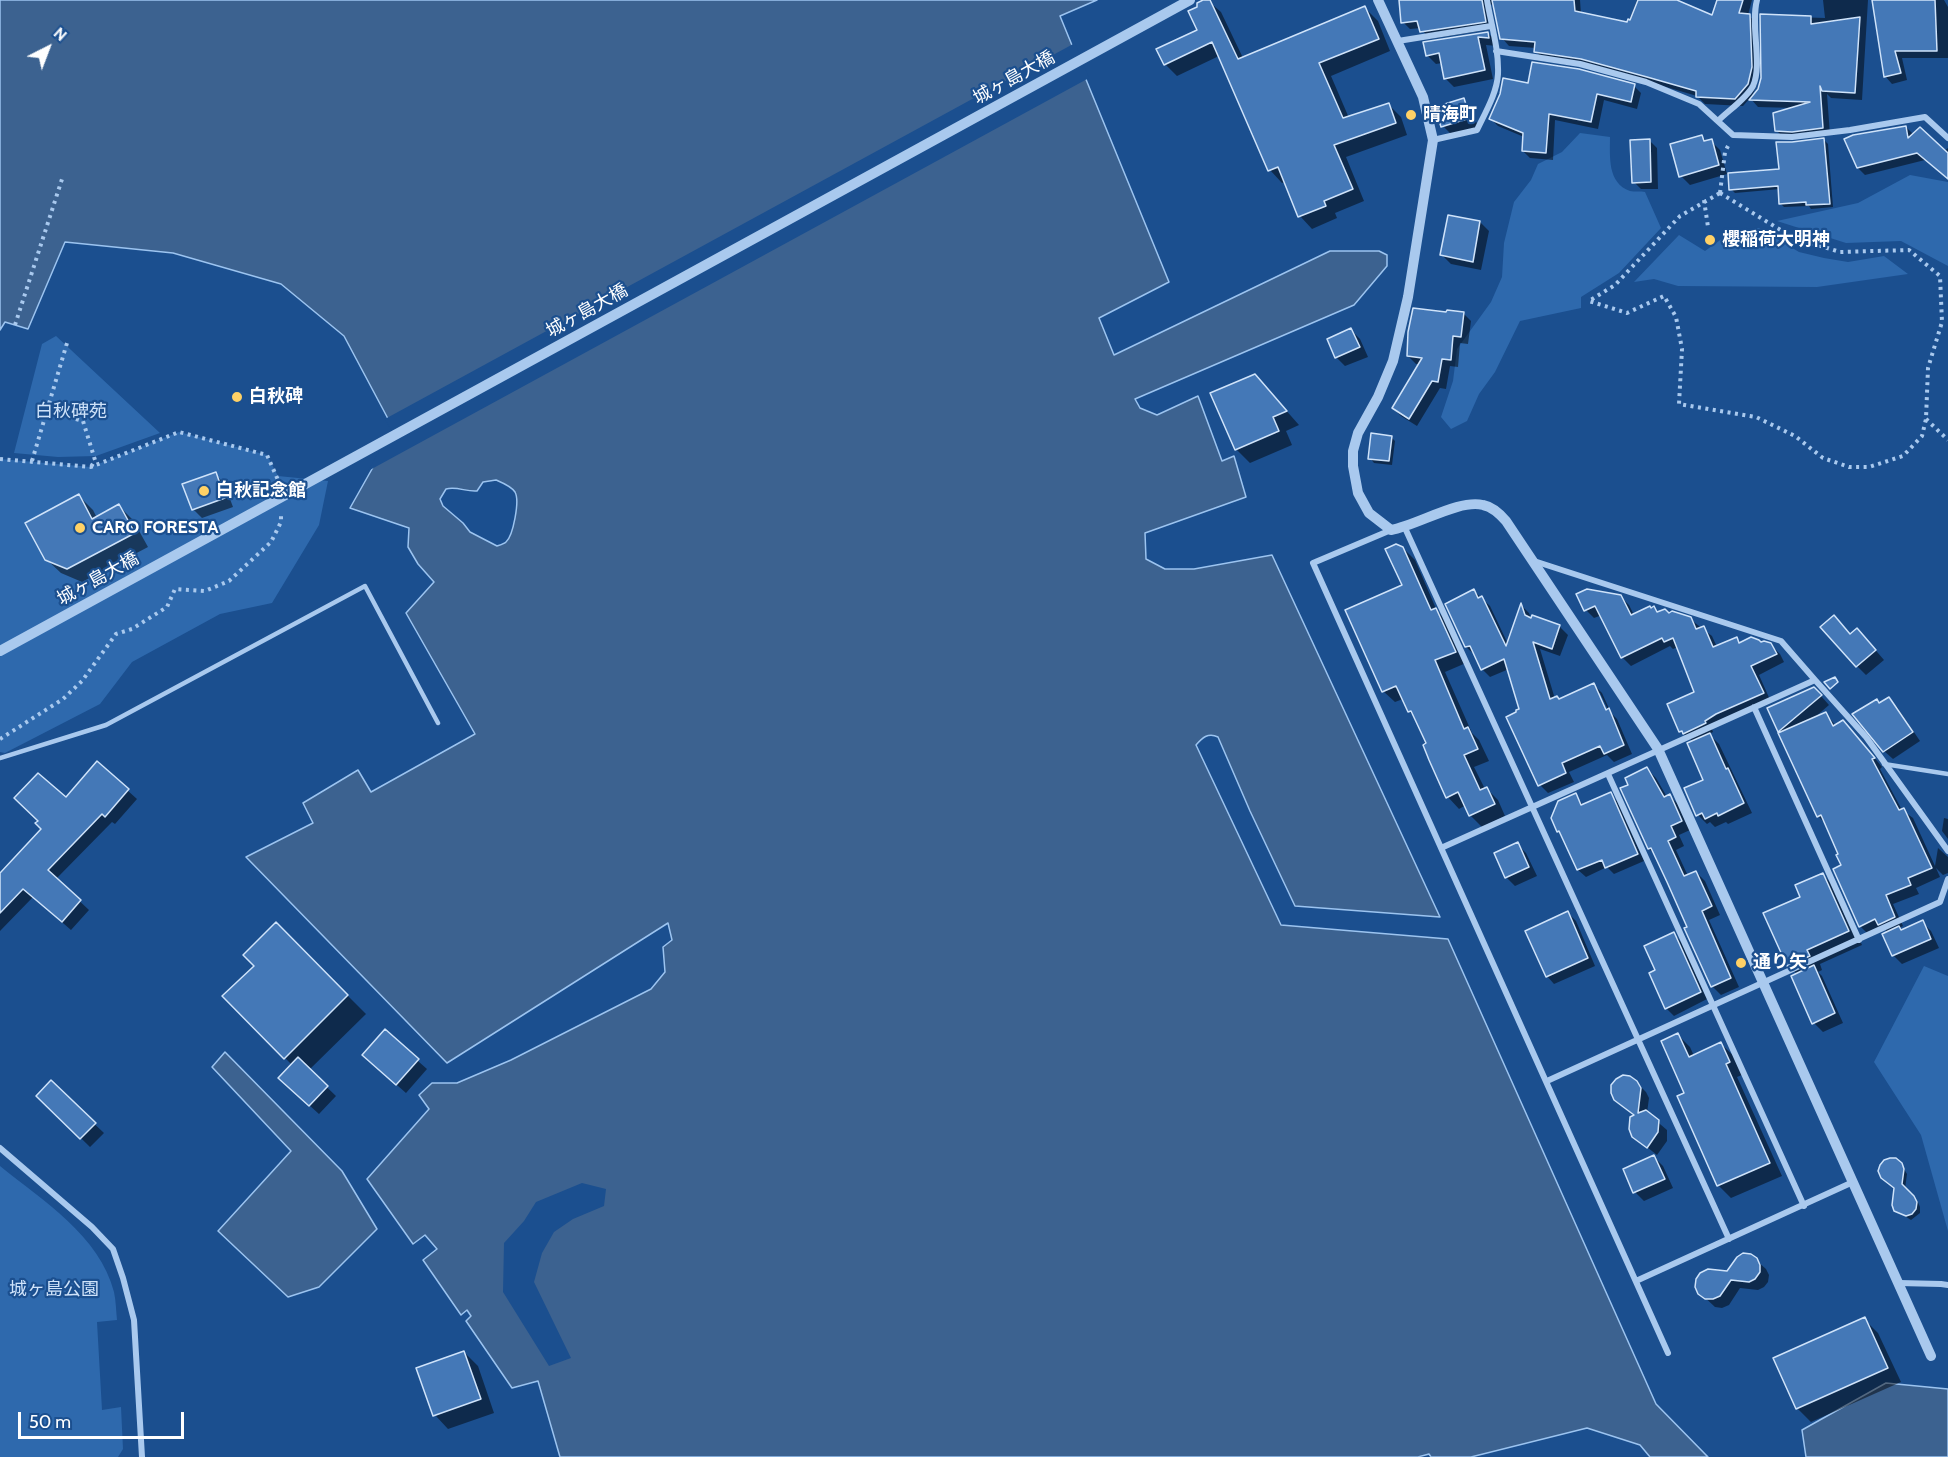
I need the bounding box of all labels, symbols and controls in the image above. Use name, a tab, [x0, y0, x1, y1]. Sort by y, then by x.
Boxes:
north arrow	[18, 18, 78, 78]
text: N	[50, 23, 71, 45]
street label: 城ヶ島大橋	[969, 47, 1059, 109]
place label: 晴海町	[1423, 104, 1477, 126]
marker: 晴海町	[1404, 108, 1418, 122]
place label: 櫻稲荷大明神	[1722, 229, 1830, 251]
marker: 櫻稲荷大明神	[1703, 233, 1717, 247]
street label: 城ヶ島大橋	[542, 280, 632, 342]
place label: 白秋碑	[249, 386, 303, 408]
marker: 白秋碑	[230, 390, 244, 404]
park label: 白秋碑苑	[35, 401, 107, 423]
place label: 白秋記念館	[216, 480, 306, 502]
marker: 白秋記念館	[197, 484, 211, 498]
place label: CARO FORESTA	[92, 517, 218, 539]
marker: CARO FORESTA	[73, 521, 87, 535]
street label: 城ヶ島大橋	[53, 548, 143, 610]
place label: 通り矢	[1753, 952, 1807, 974]
marker: 通り矢	[1734, 956, 1748, 970]
park label: 城ヶ島公園	[9, 1279, 99, 1301]
scale bar	[21, 1400, 188, 1438]
text: 50 m	[29, 1411, 71, 1433]

